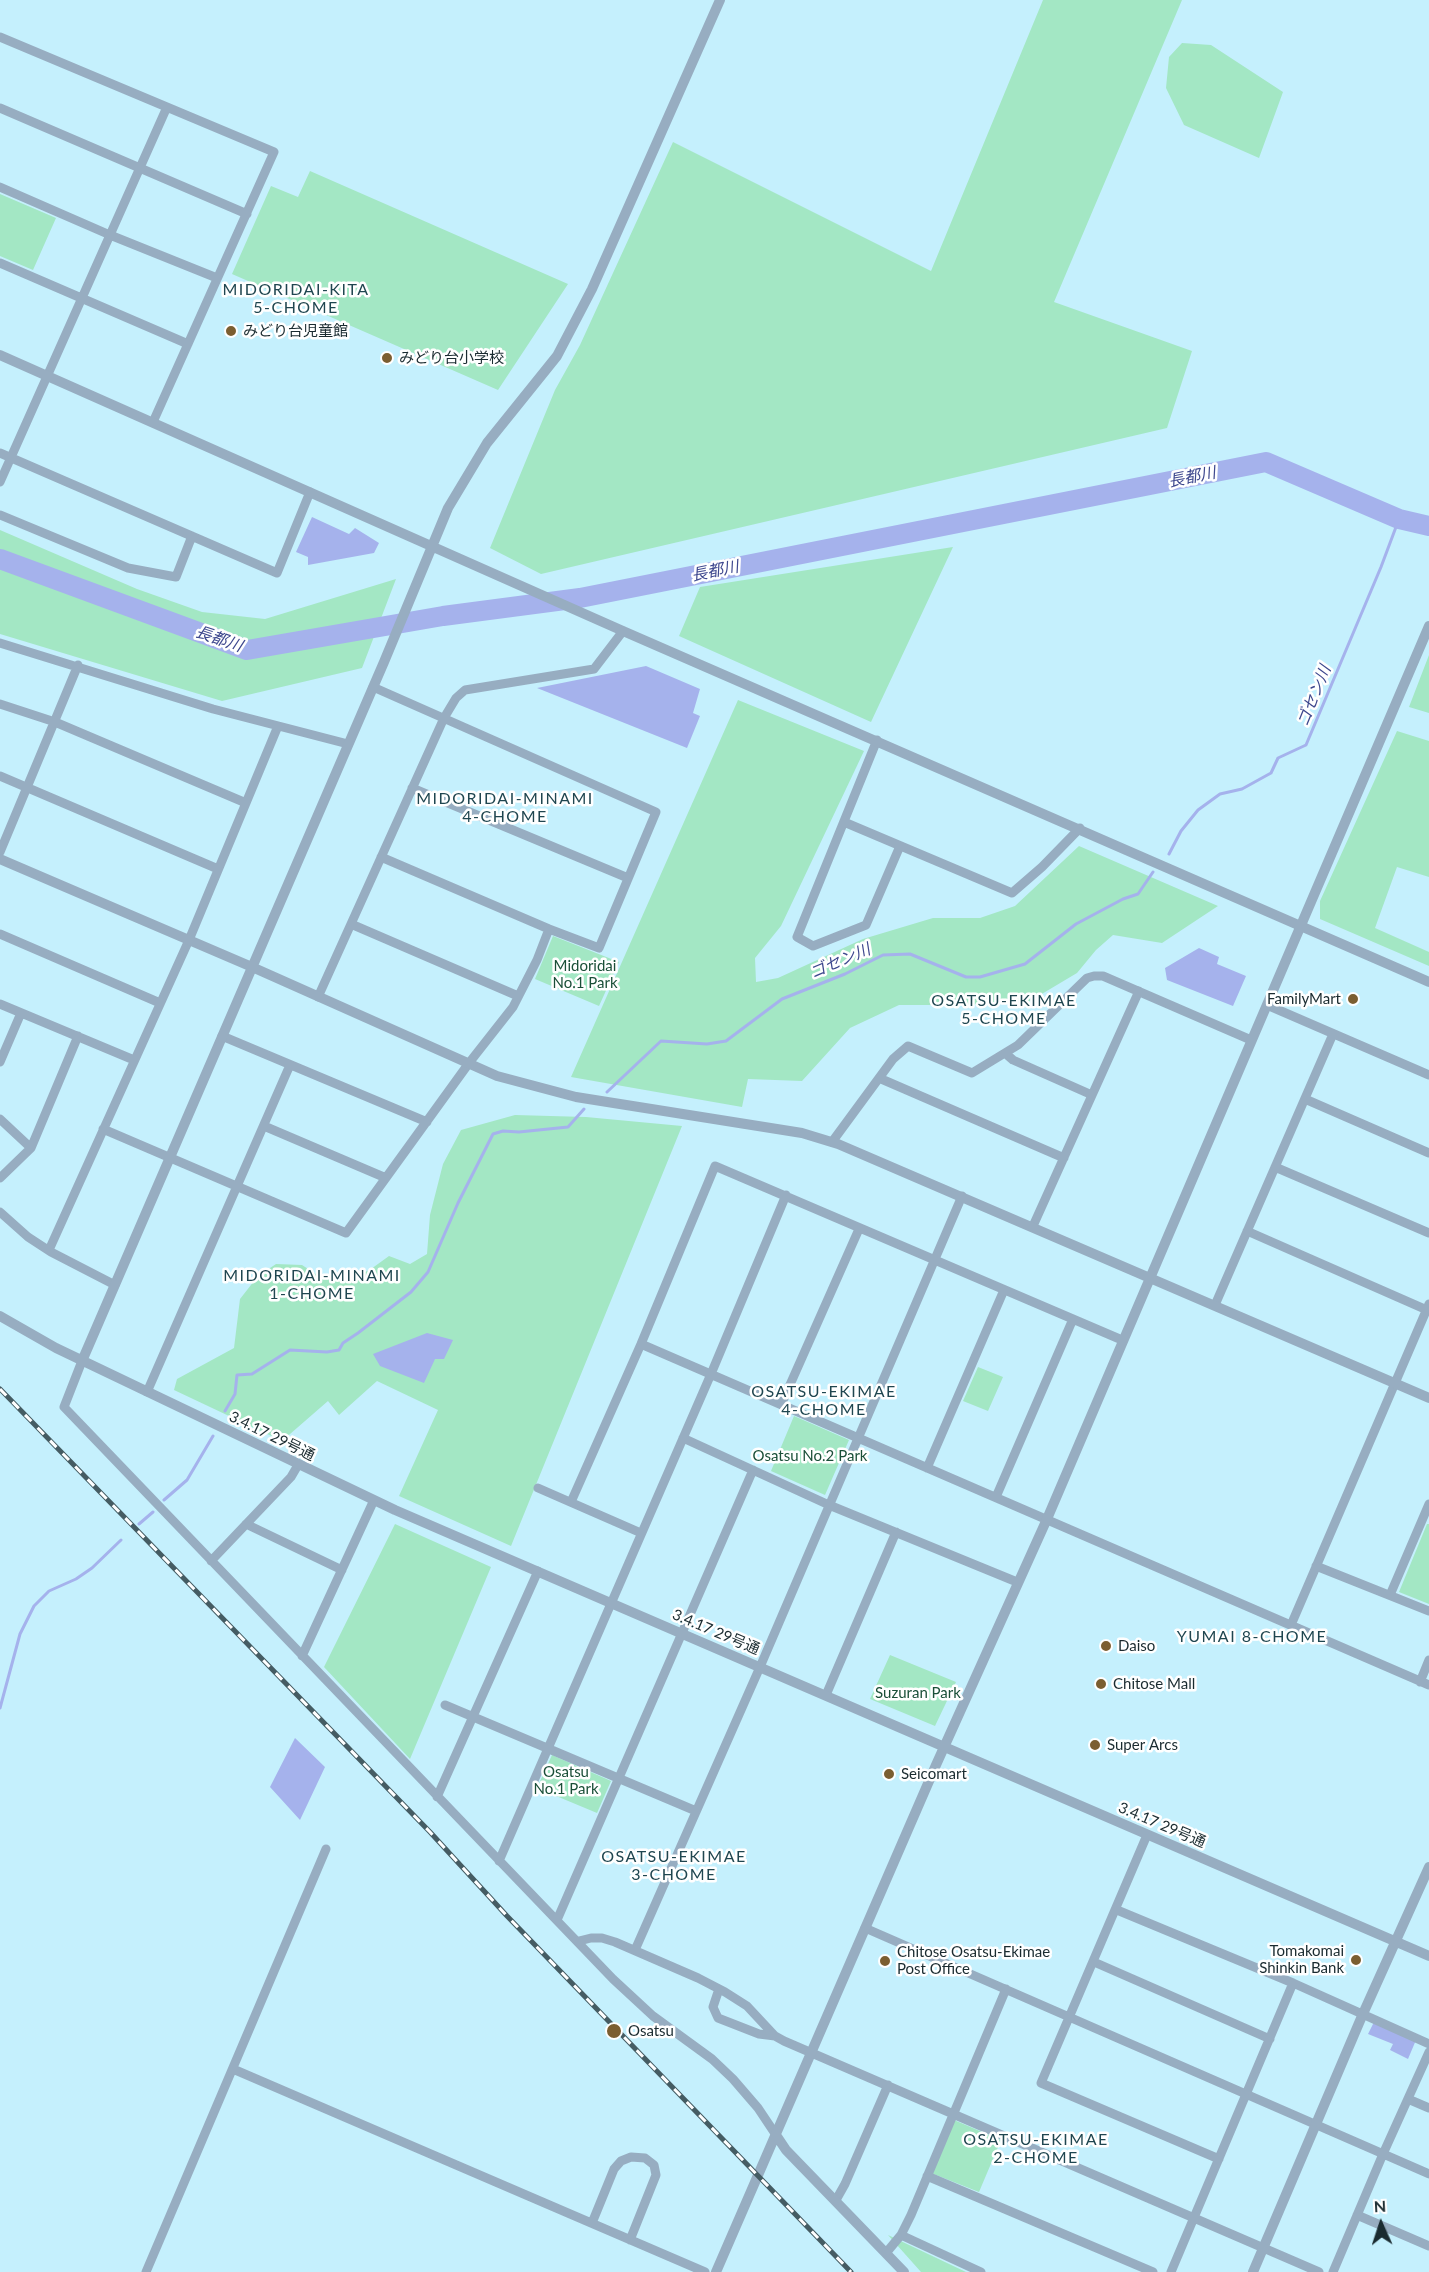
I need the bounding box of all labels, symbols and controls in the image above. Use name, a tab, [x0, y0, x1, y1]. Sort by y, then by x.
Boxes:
district label: MIDORIDAI-KITA 5-CHOME	[222, 280, 370, 318]
place label: みどり台児童館	[243, 322, 348, 340]
marker: みどり台児童館	[224, 324, 238, 338]
place label: みどり台小学校	[399, 349, 504, 367]
marker: みどり台小学校	[380, 351, 394, 365]
water label: 長都川	[1167, 463, 1217, 491]
water label: 長都川	[690, 557, 740, 585]
water label: 長都川	[193, 622, 245, 656]
water label: ゴセン川	[1293, 663, 1335, 729]
district label: MIDORIDAI-MINAMI 4-CHOME	[416, 789, 594, 827]
water label: ゴセン川	[807, 940, 873, 982]
park label: Midoridai No.1 Park	[552, 957, 618, 992]
place label: FamilyMart	[1267, 990, 1341, 1008]
district label: OSATSU-EKIMAE 5-CHOME	[931, 991, 1077, 1029]
marker: FamilyMart	[1346, 992, 1360, 1006]
district label: MIDORIDAI-MINAMI 1-CHOME	[223, 1266, 401, 1304]
district label: OSATSU-EKIMAE 4-CHOME	[751, 1382, 897, 1420]
street label: 3.4.17 29号通	[226, 1408, 318, 1464]
park label: Osatsu No.2 Park	[753, 1447, 867, 1465]
street label: 3.4.17 29号通	[670, 1606, 762, 1658]
district label: YUMAI 8-CHOME	[1177, 1627, 1327, 1647]
place label: Daiso	[1118, 1637, 1155, 1655]
marker: Daiso	[1099, 1639, 1113, 1653]
place label: Chitose Mall	[1113, 1675, 1195, 1693]
marker: Chitose Mall	[1094, 1677, 1108, 1691]
park label: Suzuran Park	[875, 1684, 961, 1702]
place label: Super Arcs	[1107, 1736, 1178, 1754]
marker: Super Arcs	[1088, 1738, 1102, 1752]
park label: Osatsu No.1 Park	[533, 1763, 599, 1798]
place label: Seicomart	[901, 1765, 967, 1783]
marker: Seicomart	[882, 1767, 896, 1781]
street label: 3.4.17 29号通	[1116, 1799, 1208, 1851]
district label: OSATSU-EKIMAE 3-CHOME	[601, 1847, 747, 1885]
place label: Tomakomai Shinkin Bank	[1259, 1942, 1344, 1977]
place label: Chitose Osatsu-Ekimae Post Office	[897, 1943, 1050, 1978]
marker: Tomakomai Shinkin Bank	[1349, 1953, 1363, 1967]
marker: Chitose Osatsu-Ekimae Post Office	[878, 1954, 892, 1968]
marker: Osatsu	[605, 2022, 623, 2040]
place label: Osatsu	[628, 2022, 674, 2040]
district label: OSATSU-EKIMAE 2-CHOME	[963, 2130, 1109, 2168]
north arrow	[1351, 2194, 1411, 2254]
text: N	[1373, 2196, 1387, 2215]

